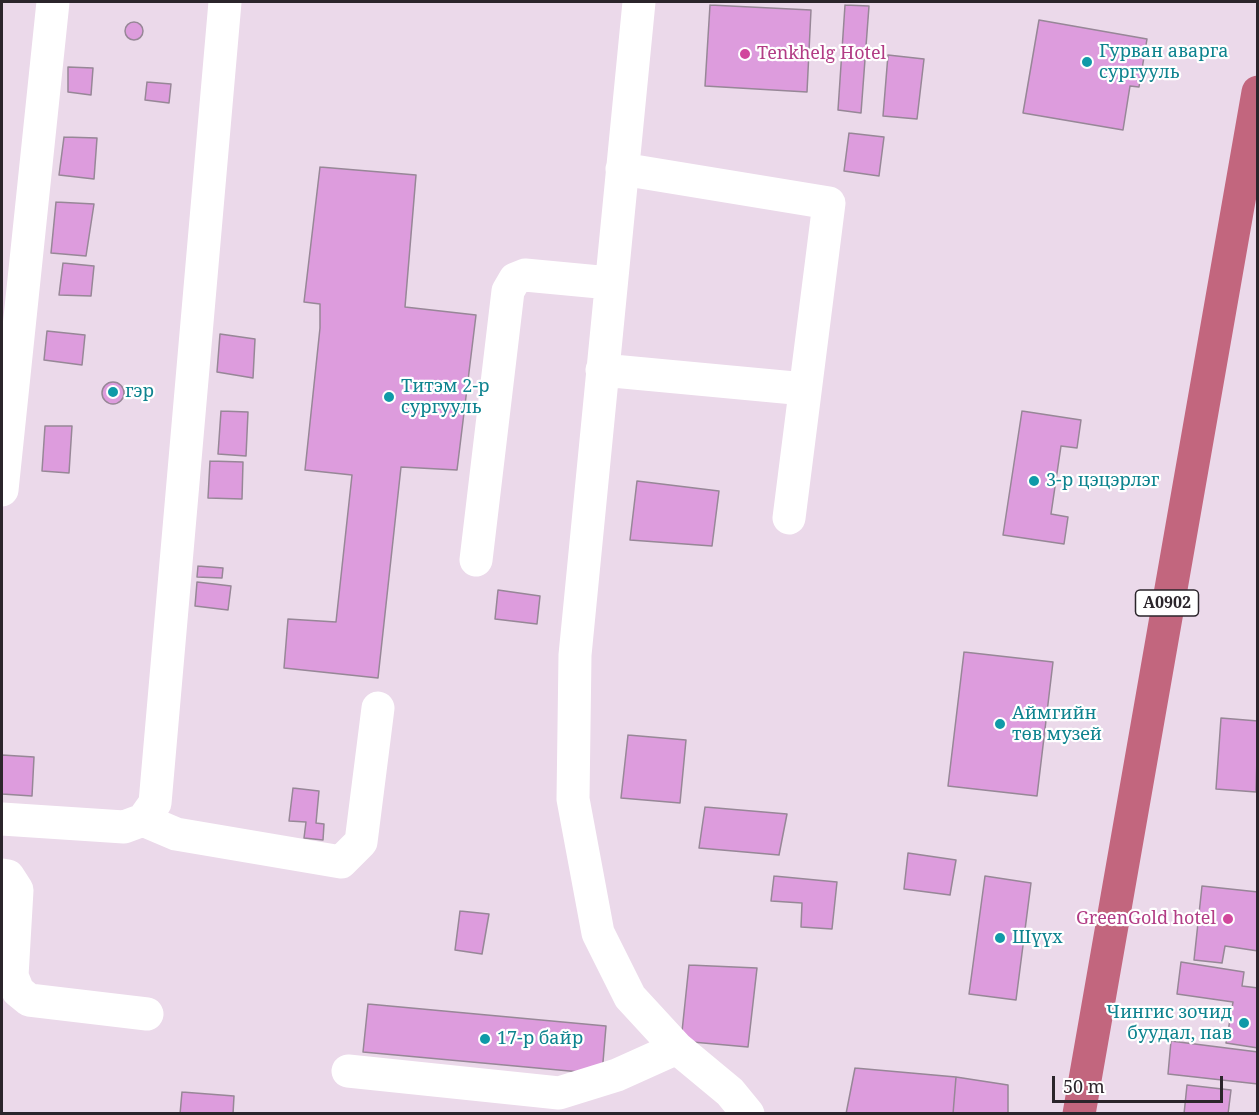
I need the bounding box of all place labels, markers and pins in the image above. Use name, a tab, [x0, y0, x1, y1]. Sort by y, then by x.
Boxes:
place label: Гурван аварга сургууль	[1099, 41, 1229, 84]
place label: Tenkhelg Hotel	[757, 43, 886, 65]
marker: Tenkhelg Hotel	[738, 47, 752, 61]
marker: Гурван аварга сургууль	[1080, 55, 1094, 69]
place label: Титэм 2-р сургууль	[401, 376, 489, 418]
place label: гэр	[125, 381, 154, 403]
marker: гэр	[106, 385, 120, 399]
marker: Титэм 2-р сургууль	[382, 390, 396, 404]
place label: 3-р цэцэрлэг	[1046, 470, 1159, 492]
marker: 3-р цэцэрлэг	[1027, 474, 1041, 488]
place label: Аймгийн төв музей	[1012, 703, 1102, 746]
marker: Аймгийн төв музей	[993, 717, 1007, 731]
place label: GreenGold hotel	[1076, 908, 1216, 930]
marker: GreenGold hotel	[1221, 912, 1235, 926]
place label: Шүүх	[1012, 927, 1063, 949]
marker: Шүүх	[993, 931, 1007, 945]
place label: Чингис зочид буудал, пав	[1106, 1002, 1232, 1044]
marker: Чингис зочид буудал, пав	[1237, 1016, 1251, 1030]
place label: 17-р байр	[497, 1028, 583, 1050]
marker: 17-р байр	[478, 1032, 492, 1046]

